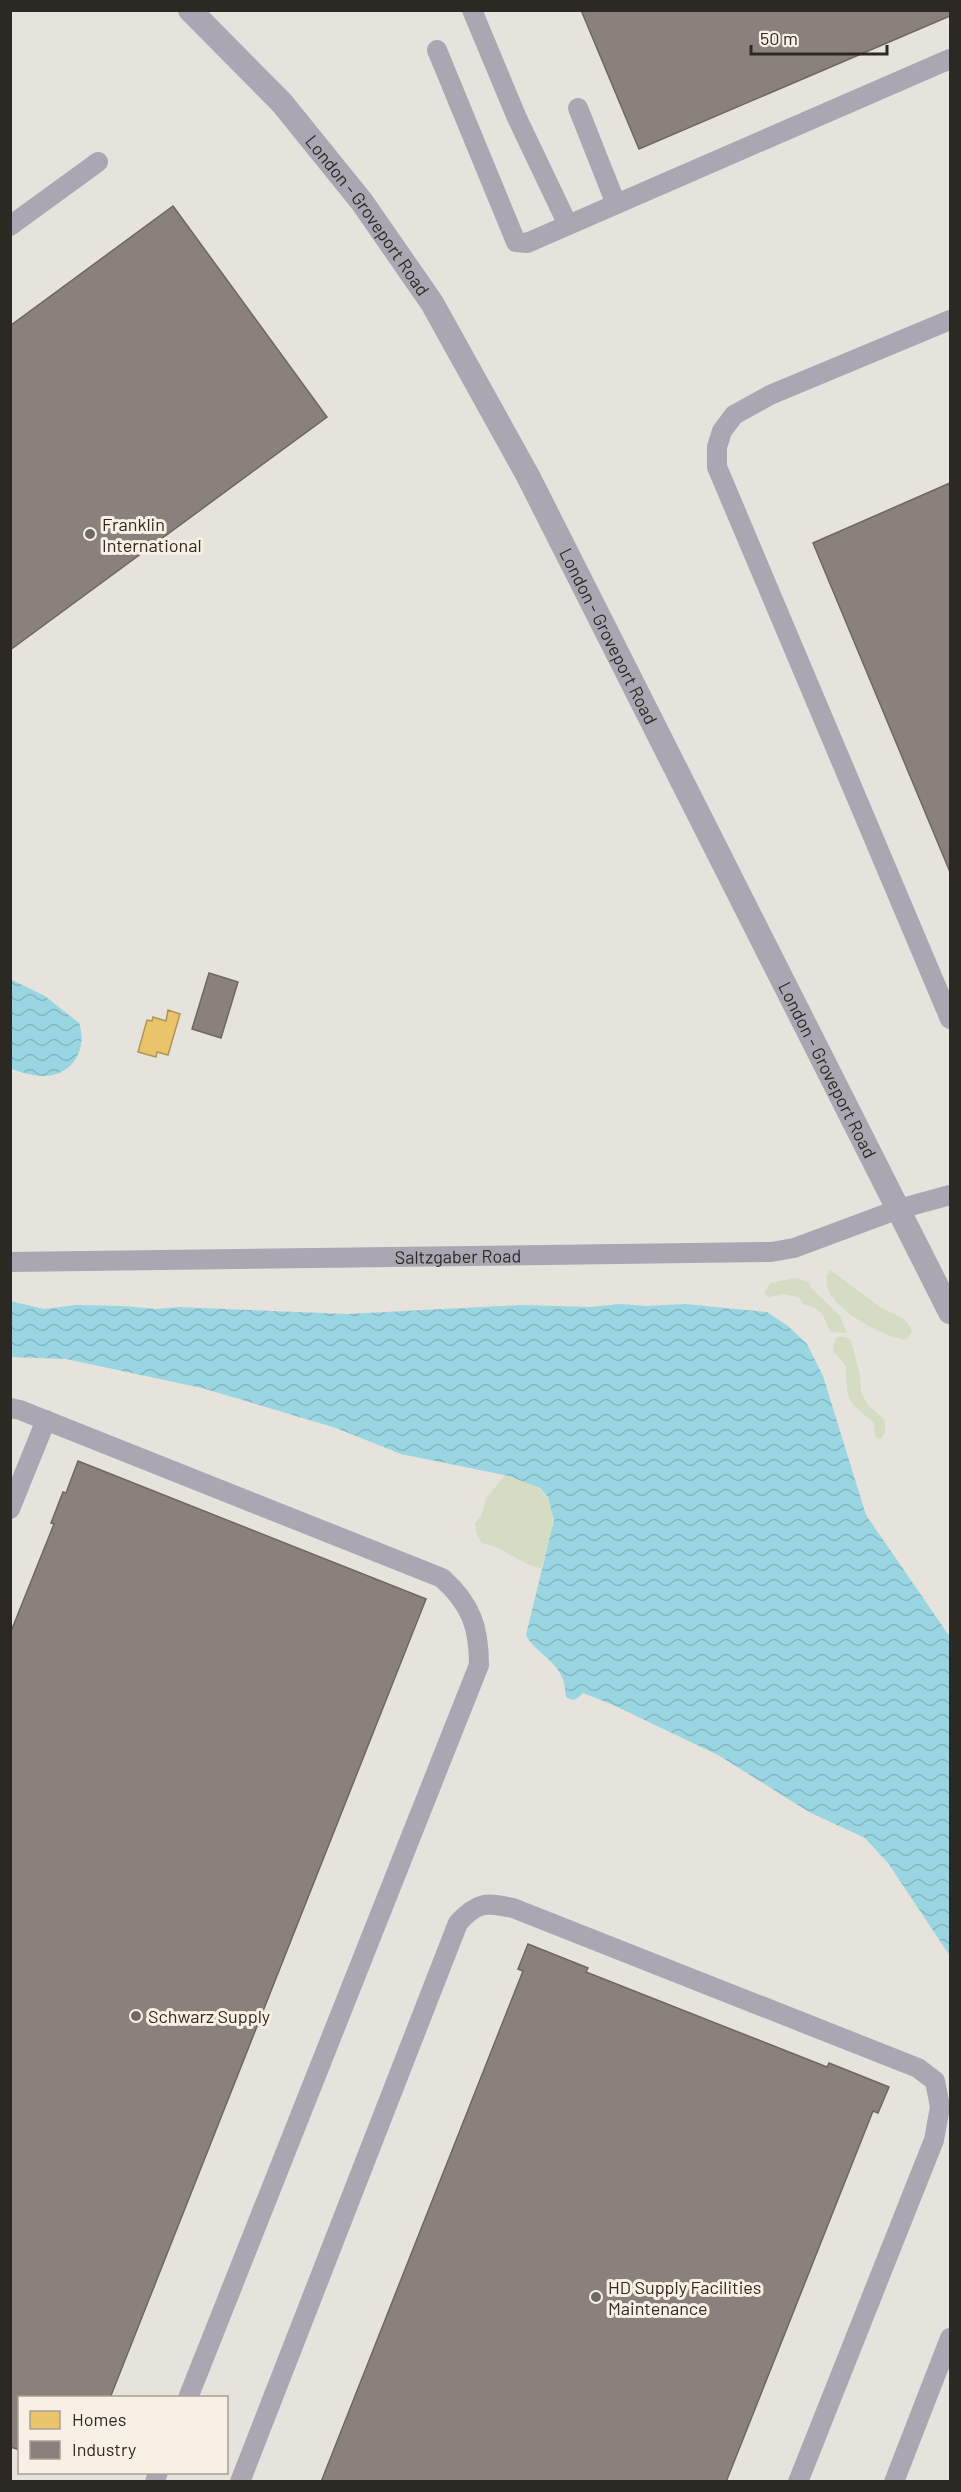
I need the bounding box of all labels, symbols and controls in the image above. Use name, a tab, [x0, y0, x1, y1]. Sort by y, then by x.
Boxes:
scale bar	[751, 18, 888, 56]
text: 50 m	[760, 27, 798, 49]
street label: London - Groveport Road	[301, 130, 434, 300]
place label: Franklin International	[102, 513, 202, 556]
marker: Franklin International	[83, 527, 97, 541]
street label: London - Groveport Road	[555, 544, 662, 728]
street label: London - Groveport Road	[774, 978, 881, 1162]
street label: Saltzgaber Road	[395, 1244, 521, 1268]
place label: Schwarz Supply	[148, 2005, 270, 2027]
marker: Schwarz Supply	[129, 2009, 143, 2023]
place label: HD Supply Facilities Maintenance	[608, 2276, 761, 2319]
marker: HD Supply Facilities Maintenance	[589, 2290, 603, 2304]
legend	[18, 2396, 228, 2474]
text: Homes	[72, 2408, 126, 2430]
text: Industry	[72, 2438, 136, 2460]

